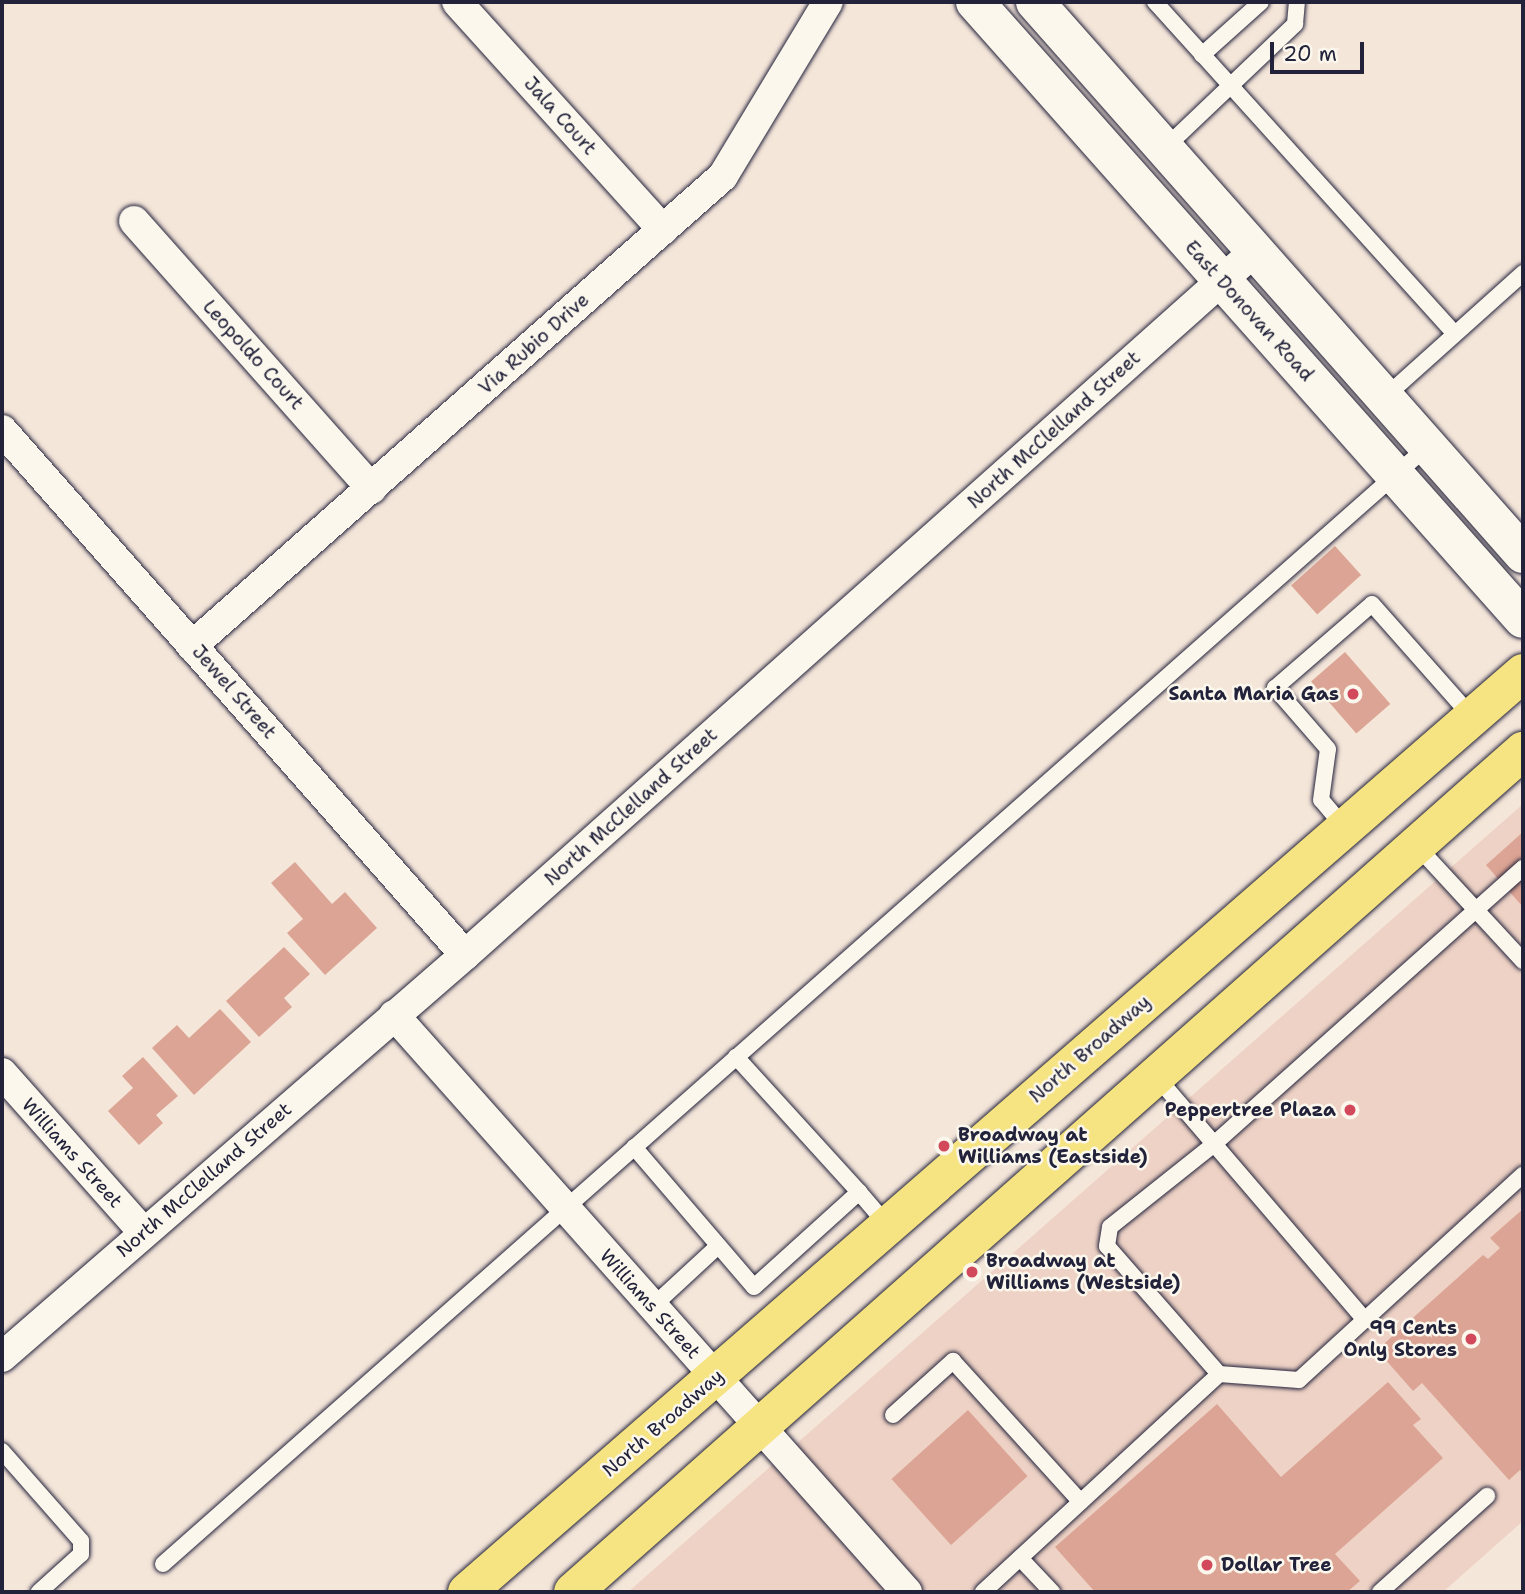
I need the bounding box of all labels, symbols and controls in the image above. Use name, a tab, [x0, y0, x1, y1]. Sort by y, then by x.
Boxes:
scale bar	[1273, 28, 1368, 72]
text: 20 m	[1283, 40, 1337, 68]
street label: Jala Court	[519, 72, 601, 160]
street label: East Donovan Road	[1180, 236, 1318, 386]
street label: Via Rubio Drive	[474, 289, 594, 399]
street label: Leopoldo Court	[198, 295, 308, 415]
street label: North McClelland Street	[963, 346, 1145, 514]
street label: Jewel Street	[187, 640, 281, 744]
place label: Santa Maria Gas	[1168, 683, 1339, 705]
marker: Santa Maria Gas	[1345, 686, 1361, 702]
street label: North McClelland Street	[540, 723, 722, 891]
street label: North Broadway	[1025, 990, 1155, 1108]
street label: Williams Street	[17, 1094, 127, 1212]
street label: North McClelland Street	[112, 1098, 296, 1262]
place label: Peppertree Plaza	[1165, 1099, 1336, 1121]
marker: Peppertree Plaza	[1342, 1102, 1358, 1118]
place label: Broadway at Williams (Eastside)	[958, 1124, 1148, 1168]
marker: Broadway at Williams (Eastside)	[936, 1138, 952, 1154]
street label: Williams Street	[595, 1245, 705, 1363]
place label: Broadway at Williams (Westside)	[986, 1250, 1181, 1294]
marker: Broadway at Williams (Westside)	[964, 1264, 980, 1280]
place label: 99 Cents Only Stores	[1343, 1317, 1457, 1361]
marker: 99 Cents Only Stores	[1463, 1331, 1479, 1347]
street label: North Broadway	[598, 1364, 728, 1482]
place label: Dollar Tree	[1221, 1554, 1332, 1576]
marker: Dollar Tree	[1199, 1557, 1215, 1573]

